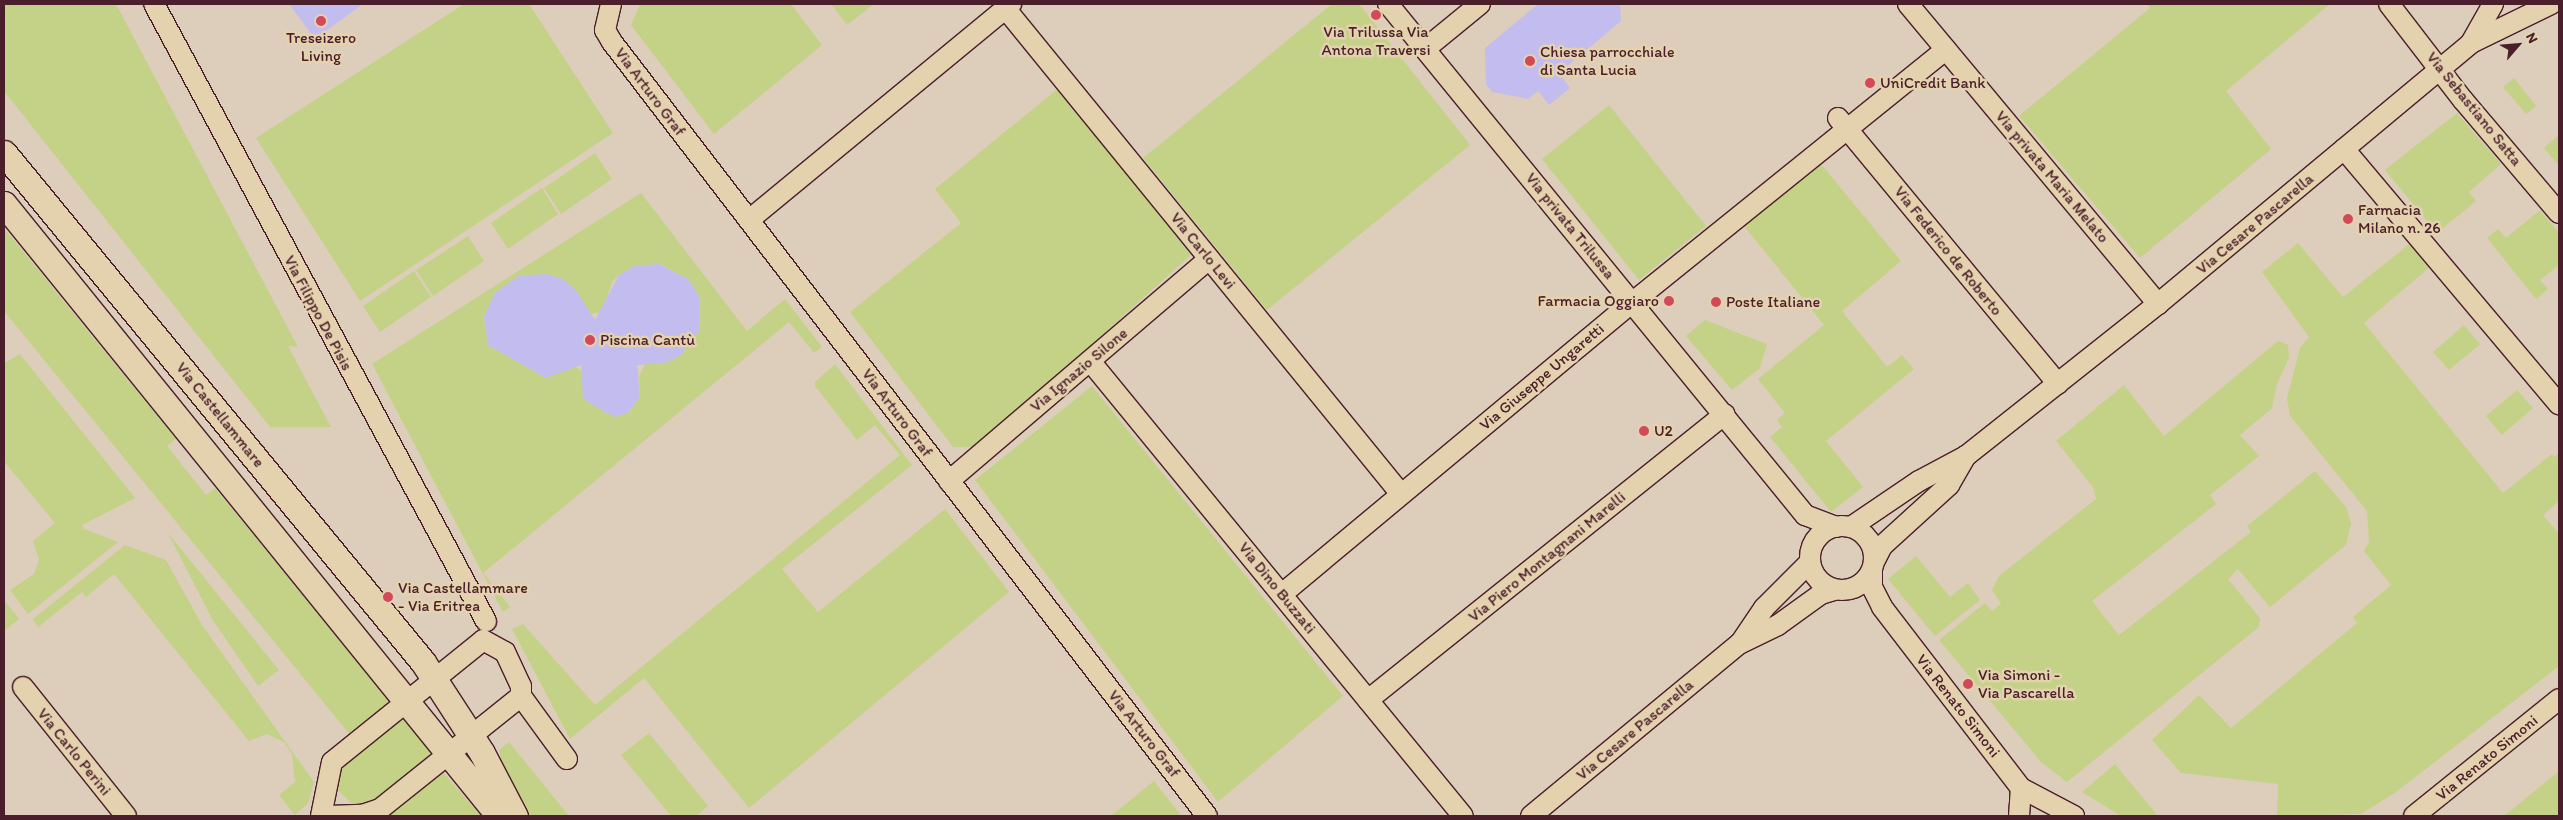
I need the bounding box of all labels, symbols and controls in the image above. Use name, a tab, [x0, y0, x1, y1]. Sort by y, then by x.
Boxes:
marker: Via Trilussa Via Antona Traversi	[1370, 9, 1382, 21]
marker: Treseizero Living	[315, 15, 327, 27]
north arrow	[2493, 20, 2543, 70]
place label: Via Trilussa Via Antona Traversi	[1321, 22, 1431, 60]
place label: Treseizero Living	[286, 28, 356, 66]
text: N	[2522, 30, 2542, 46]
place label: Chiesa parrocchiale di Santa Lucia	[1540, 42, 1675, 80]
street label: Via Arturo Graf	[610, 44, 690, 140]
street label: Via Sebastiano Satta	[2422, 48, 2526, 170]
marker: Chiesa parrocchiale di Santa Lucia	[1524, 55, 1536, 67]
place label: UniCredit Bank	[1880, 73, 1986, 93]
marker: UniCredit Bank	[1864, 77, 1876, 89]
street label: Via privata Maria Melato	[1991, 107, 2113, 247]
street label: Via privata Trilussa	[1521, 169, 1619, 283]
street label: Via Cesare Pascarella	[2193, 170, 2317, 278]
street label: Via Federico de Roberto	[1890, 183, 2006, 319]
place label: Farmacia Milano n. 26	[2358, 200, 2441, 238]
street label: Via Carlo Levi	[1166, 209, 1240, 293]
marker: Farmacia Milano n. 26	[2342, 213, 2354, 225]
street label: Via Filippo De Pisis	[280, 252, 356, 374]
place label: Farmacia Oggiaro	[1538, 291, 1659, 311]
place label: Poste Italiane	[1726, 292, 1821, 312]
marker: Farmacia Oggiaro	[1663, 295, 1675, 307]
marker: Poste Italiane	[1710, 296, 1722, 308]
street label: Via Giuseppe Ungaretti	[1476, 319, 1608, 435]
street label: Via Ignazio Silone	[1026, 324, 1132, 416]
place label: Piscina Cantù	[600, 330, 695, 350]
marker: Piscina Cantù	[584, 334, 596, 346]
street label: Via Castellammare	[172, 358, 268, 472]
street label: Via Arturo Graf	[857, 365, 937, 461]
place label: U2	[1654, 421, 1673, 441]
marker: U2	[1638, 425, 1650, 437]
street label: Via Piero Montagnani Marelli	[1464, 487, 1630, 627]
street label: Via Dino Buzzati	[1234, 538, 1320, 638]
place label: Via Castellammare - Via Eritrea	[398, 578, 528, 616]
marker: Via Castellammare - Via Eritrea	[382, 591, 394, 603]
street label: Via Renato Simoni	[1912, 651, 2004, 761]
place label: Via Simoni - Via Pascarella	[1978, 665, 2074, 703]
street label: Via Cesare Pascarella	[1573, 676, 1697, 784]
marker: Via Simoni - Via Pascarella	[1962, 678, 1974, 690]
street label: Via Arturo Graf	[1104, 686, 1184, 782]
street label: Via Carlo Perini	[33, 705, 115, 799]
street label: Via Renato Simoni	[2433, 711, 2541, 805]

